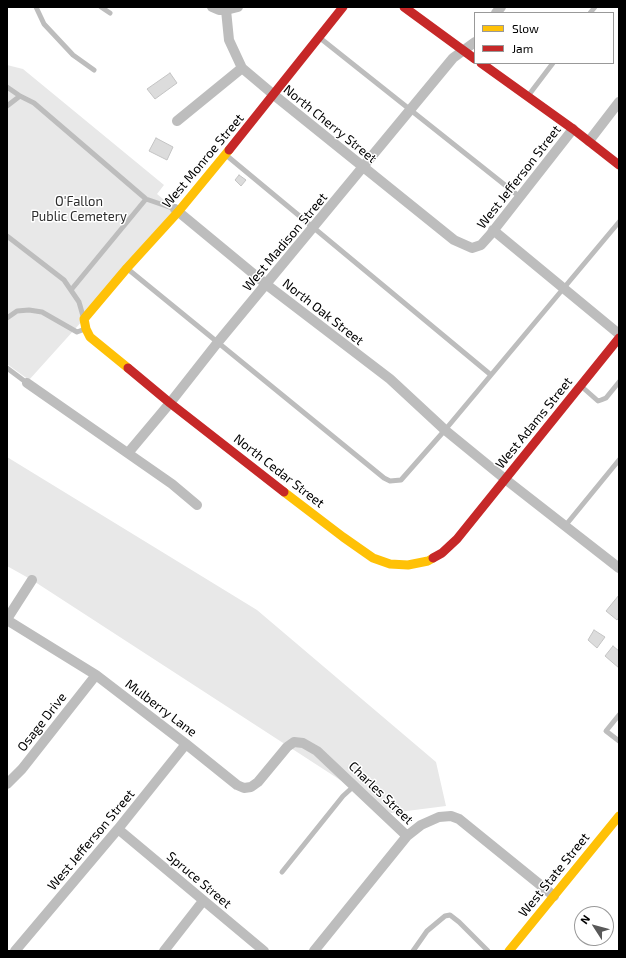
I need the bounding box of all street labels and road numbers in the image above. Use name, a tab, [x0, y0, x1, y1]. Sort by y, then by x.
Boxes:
street label: North Cherry Street	[280, 82, 380, 166]
street label: West Monroe Street	[159, 111, 247, 211]
street label: West Jefferson Street	[474, 122, 564, 232]
street label: West Madison Street	[239, 190, 331, 294]
street label: North Oak Street	[279, 275, 367, 349]
street label: West Adams Street	[492, 374, 576, 472]
street label: North Cedar Street	[231, 431, 327, 511]
street label: Mulberry Lane	[122, 676, 200, 740]
street label: Osage Drive	[14, 689, 70, 755]
street label: Charles Street	[345, 758, 417, 828]
street label: West Jefferson Street	[44, 786, 138, 894]
street label: West State Street	[515, 830, 593, 920]
street label: Spruce Street	[163, 848, 235, 912]

